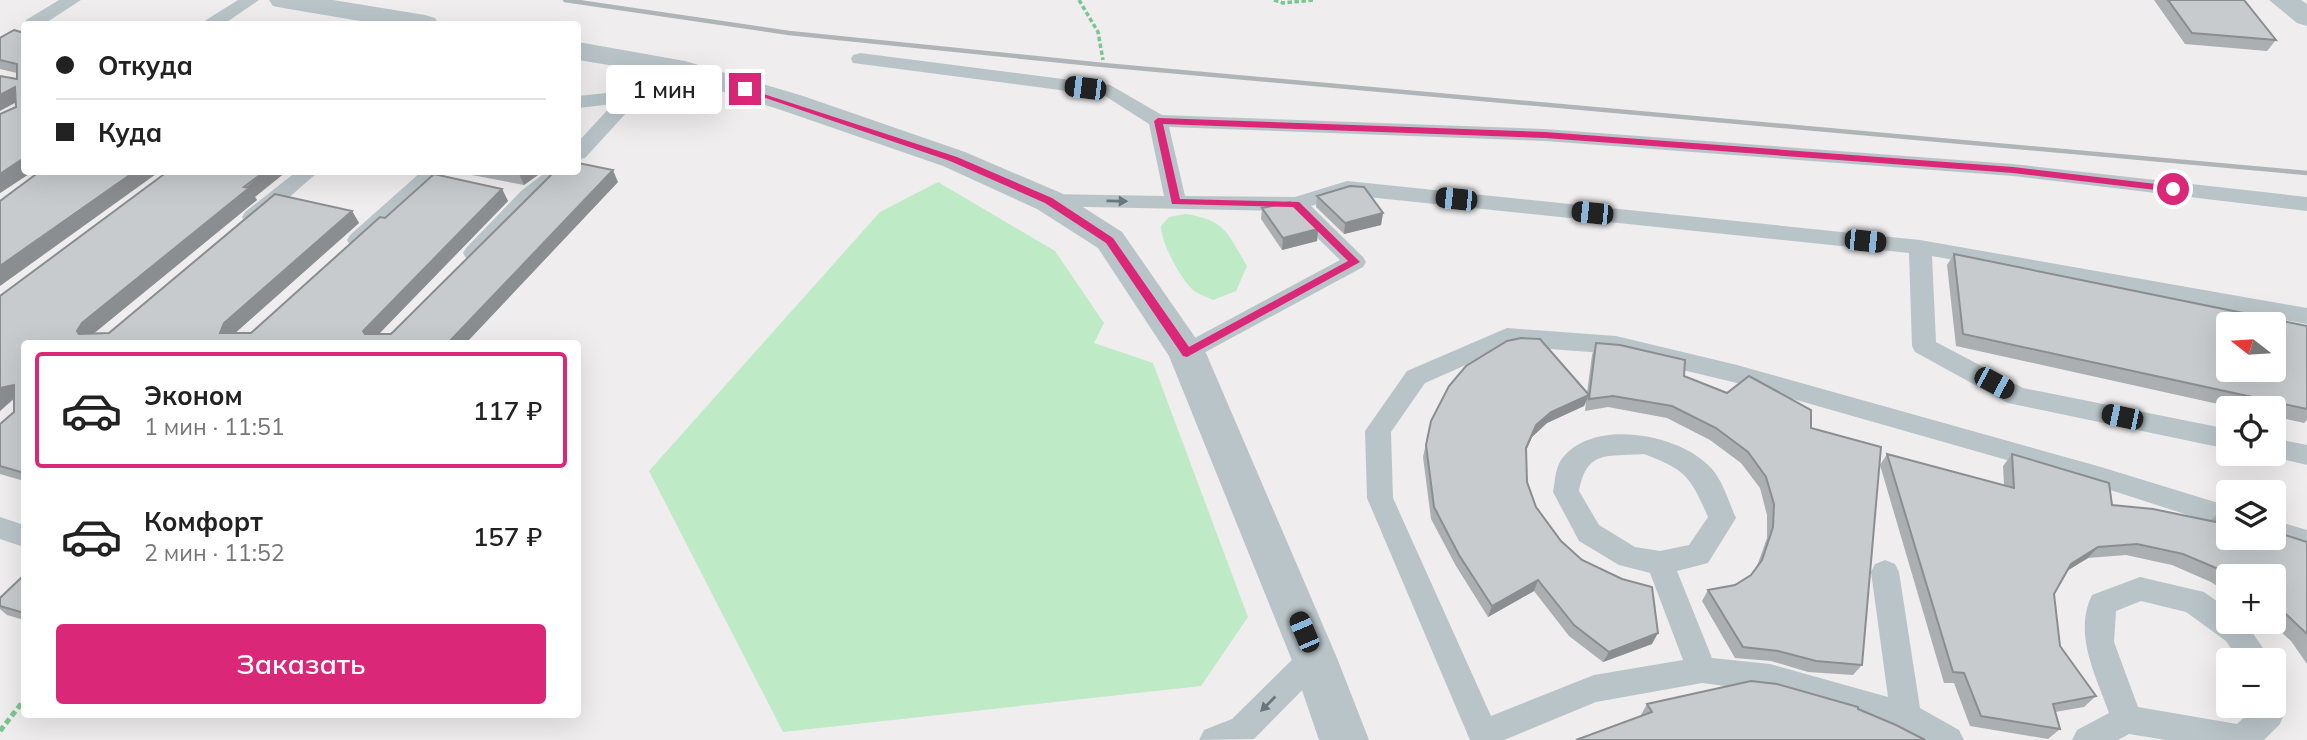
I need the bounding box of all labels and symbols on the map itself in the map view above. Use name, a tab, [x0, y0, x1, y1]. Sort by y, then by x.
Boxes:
callout: 1 мин	[605, 64, 720, 114]
route end	[729, 73, 761, 105]
car	[1063, 75, 1108, 101]
route start	[2157, 173, 2189, 205]
car	[1435, 186, 1478, 212]
one-way arrow	[1106, 196, 1128, 207]
car	[1571, 200, 1614, 226]
car	[1844, 228, 1887, 254]
north arrow	[2216, 312, 2286, 382]
car	[1971, 364, 2018, 402]
car	[2100, 402, 2145, 432]
car	[1287, 609, 1322, 655]
one-way arrow	[1261, 695, 1277, 712]

